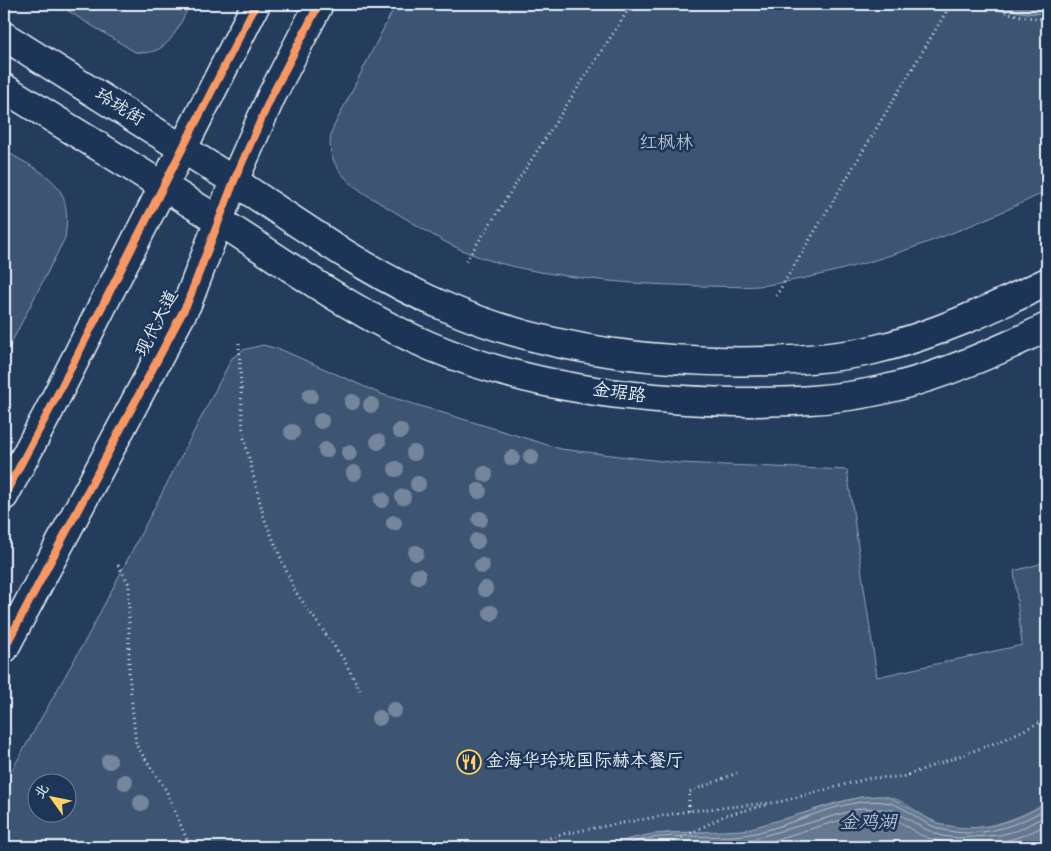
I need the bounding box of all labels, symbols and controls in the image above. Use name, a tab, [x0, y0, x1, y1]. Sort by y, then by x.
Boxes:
street label: 玲珑街	[89, 83, 149, 133]
park label: 红枫林	[639, 131, 693, 157]
street label: 现代大道	[130, 286, 186, 362]
street label: 金琚路	[590, 377, 648, 411]
restaurant icon: 金海华玲珑国际赫本餐厅	[456, 749, 482, 775]
place label: 金海华玲珑国际赫本餐厅	[486, 749, 684, 775]
north arrow	[28, 774, 78, 824]
text: 北	[30, 780, 55, 803]
water label: 金鸡湖	[839, 810, 898, 837]

